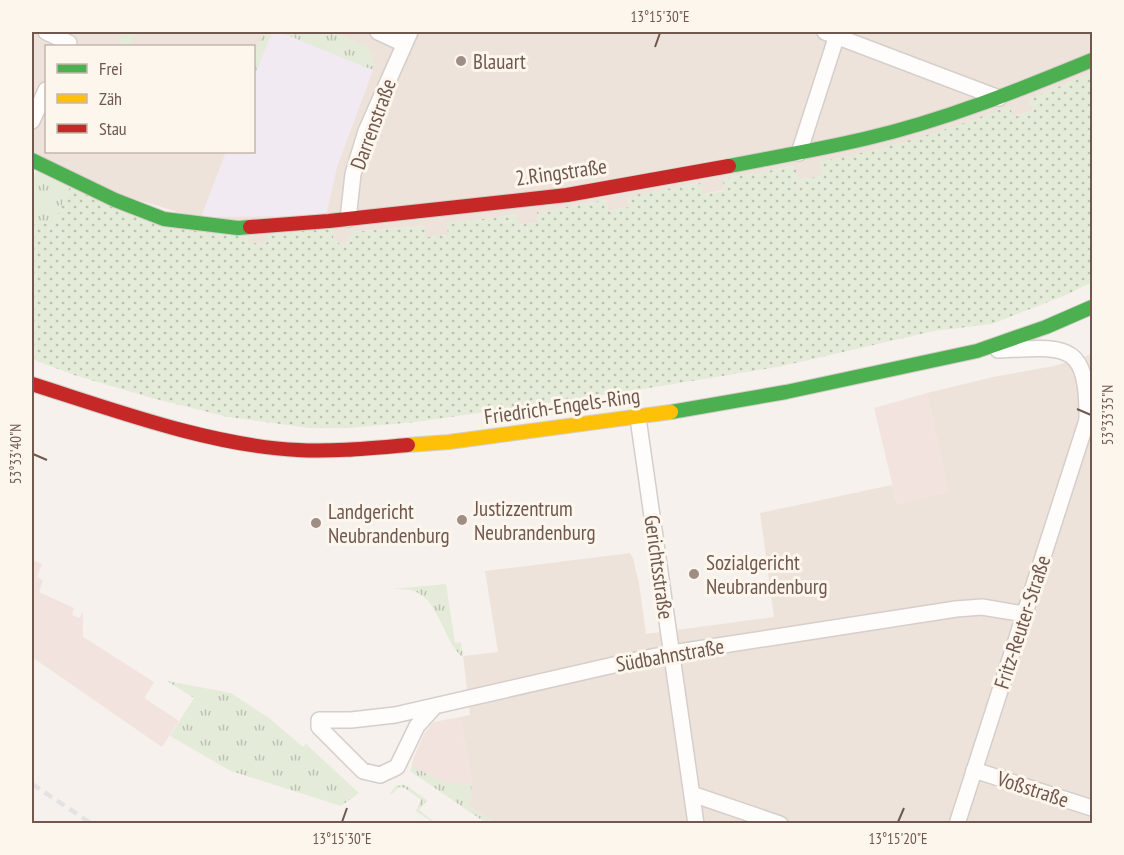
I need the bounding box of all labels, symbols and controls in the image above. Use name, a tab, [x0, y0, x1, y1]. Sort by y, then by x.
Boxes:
text: 13°15'30"E	[630, 7, 690, 26]
legend	[45, 45, 255, 153]
place label: Blauart	[473, 48, 526, 75]
marker: Blauart	[454, 54, 468, 68]
text: Frei	[99, 57, 123, 80]
street label: Darrenstraße	[344, 75, 402, 173]
text: Zäh	[99, 87, 122, 110]
text: Stau	[99, 117, 127, 140]
street label: 2.Ringstraße	[514, 152, 608, 192]
street label: Friedrich-Engels-Ring	[482, 382, 642, 430]
text: 53°33'35"N	[1098, 385, 1117, 445]
text: 53°33'40"N	[6, 424, 25, 484]
place label: Justizzentrum Neubrandenburg	[473, 495, 596, 546]
place label: Landgericht Neubrandenburg	[328, 498, 450, 549]
marker: Justizzentrum Neubrandenburg	[455, 513, 469, 527]
street label: Gerichtsstraße	[638, 513, 680, 621]
marker: Landgericht Neubrandenburg	[309, 516, 323, 530]
place label: Sozialgericht Neubrandenburg	[706, 549, 828, 600]
street label: Fritz-Reuter-Straße	[988, 552, 1056, 692]
marker: Sozialgericht Neubrandenburg	[687, 567, 701, 581]
street label: Südbahnstraße	[614, 632, 726, 678]
street label: Voßstraße	[993, 764, 1072, 813]
text: 13°15'30"E	[312, 829, 372, 848]
text: 13°15'20"E	[868, 829, 928, 848]

